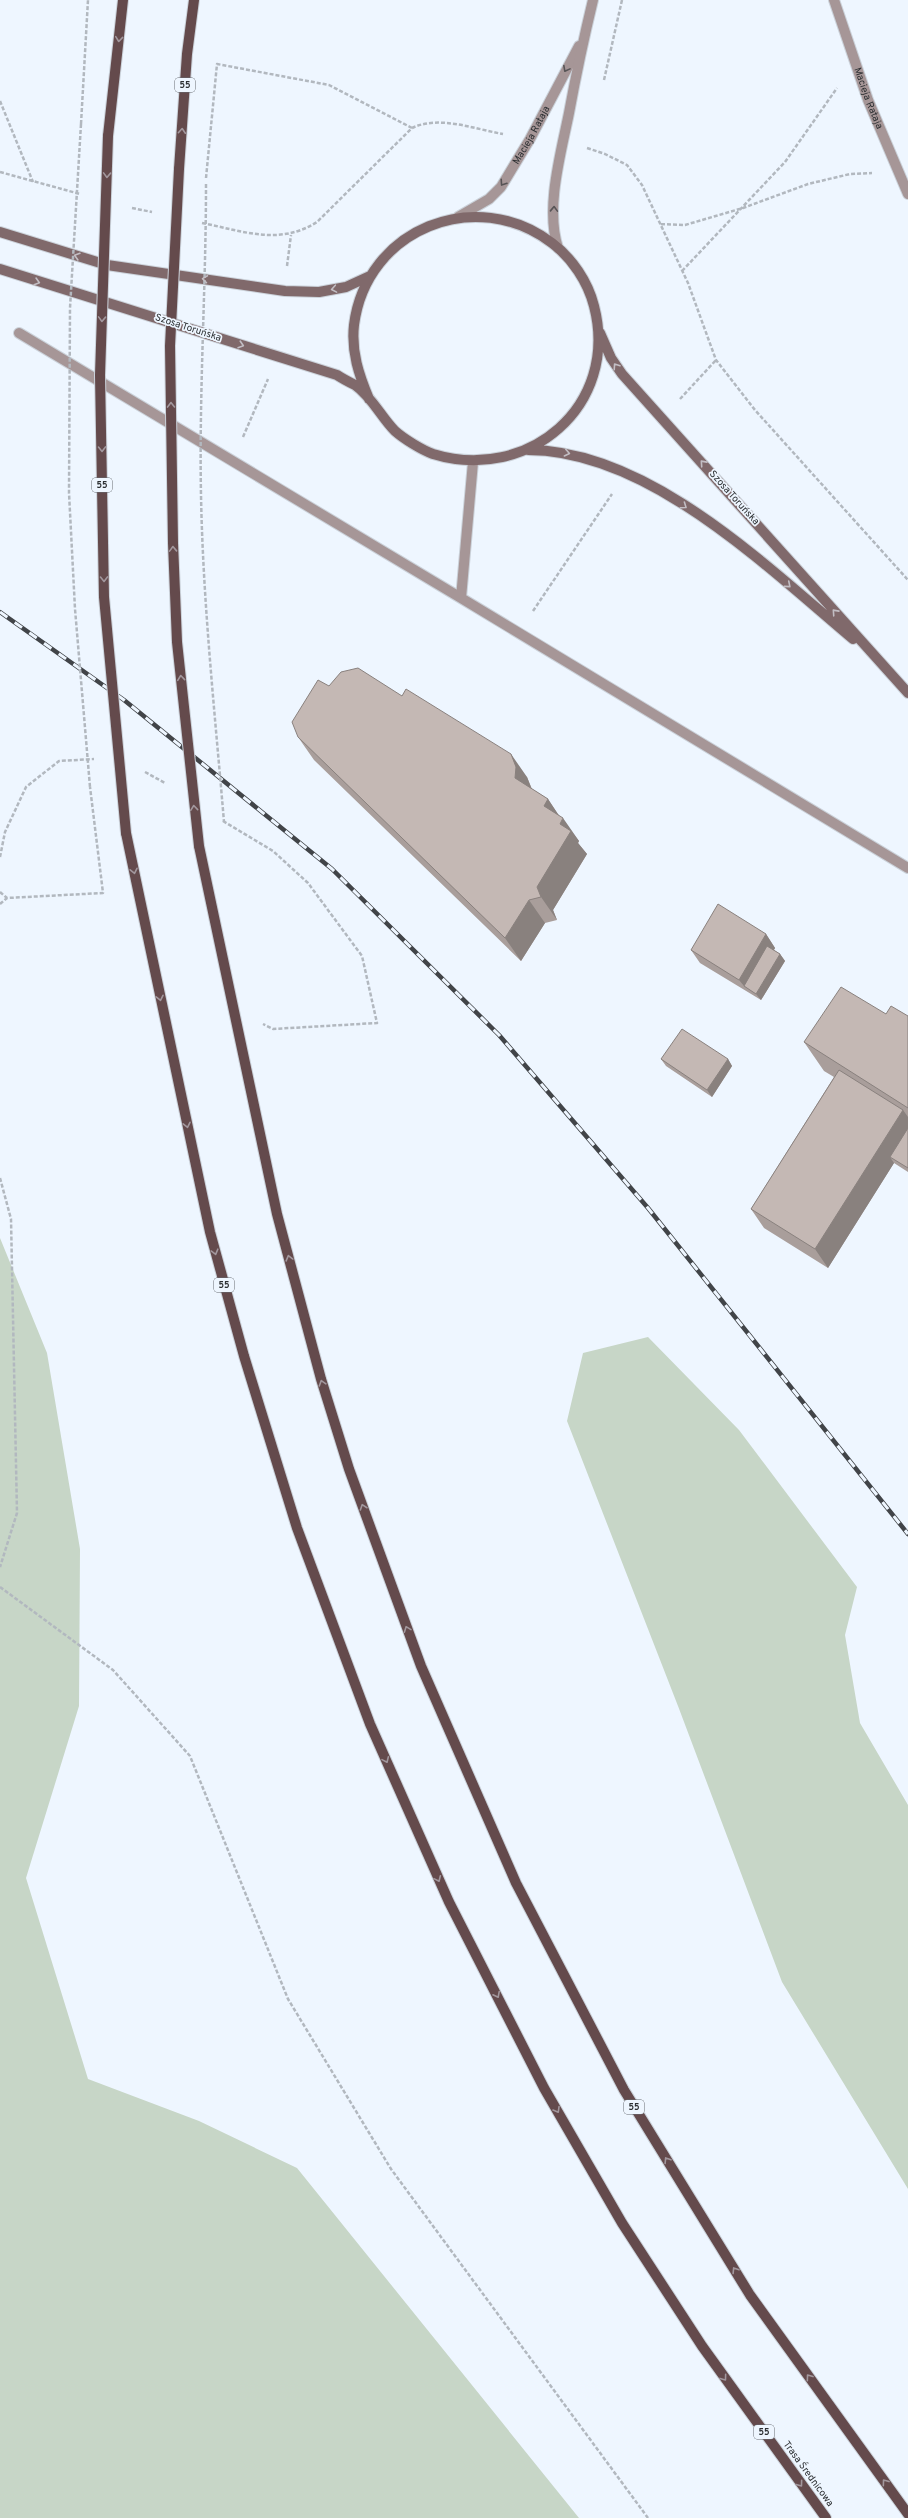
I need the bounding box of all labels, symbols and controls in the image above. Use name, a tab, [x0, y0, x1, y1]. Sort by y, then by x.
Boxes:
one-way arrow	[114, 36, 123, 42]
one-way arrow	[564, 65, 571, 73]
street label: Macieja Rataja	[851, 66, 886, 131]
road number: 55	[175, 78, 195, 92]
street label: Macieja Rataja	[510, 104, 553, 167]
one-way arrow	[177, 128, 186, 134]
one-way arrow	[103, 172, 111, 178]
one-way arrow	[500, 179, 508, 186]
one-way arrow	[549, 206, 558, 212]
one-way arrow	[74, 252, 81, 261]
one-way arrow	[202, 275, 208, 284]
one-way arrow	[33, 277, 40, 286]
one-way arrow	[331, 284, 337, 293]
street label: Szosa Toruńska	[153, 311, 223, 345]
one-way arrow	[98, 316, 106, 322]
one-way arrow	[238, 340, 245, 349]
one-way arrow	[613, 363, 621, 370]
one-way arrow	[167, 402, 175, 408]
one-way arrow	[98, 446, 106, 452]
one-way arrow	[564, 448, 570, 456]
one-way arrow	[700, 460, 707, 467]
street label: Szosa Toruńska	[706, 468, 762, 528]
road number: 55	[92, 478, 112, 492]
one-way arrow	[680, 501, 687, 509]
one-way arrow	[169, 546, 177, 552]
one-way arrow	[100, 576, 108, 582]
one-way arrow	[783, 580, 790, 587]
one-way arrow	[833, 610, 840, 617]
one-way arrow	[176, 675, 185, 681]
one-way arrow	[190, 804, 199, 811]
one-way arrow	[129, 868, 137, 874]
one-way arrow	[155, 995, 164, 1001]
one-way arrow	[182, 1122, 190, 1129]
one-way arrow	[210, 1249, 219, 1256]
one-way arrow	[285, 1255, 293, 1261]
road number: 55	[214, 1278, 234, 1292]
one-way arrow	[318, 1380, 327, 1387]
one-way arrow	[359, 1504, 367, 1511]
one-way arrow	[404, 1626, 412, 1633]
one-way arrow	[381, 1756, 389, 1764]
one-way arrow	[434, 1875, 442, 1882]
one-way arrow	[492, 1991, 499, 1998]
road number: 55	[624, 2100, 644, 2114]
one-way arrow	[553, 2106, 560, 2113]
one-way arrow	[664, 2157, 671, 2164]
one-way arrow	[732, 2267, 740, 2274]
one-way arrow	[720, 2374, 727, 2381]
one-way arrow	[806, 2374, 814, 2381]
road number: 55	[754, 2425, 774, 2439]
street label: Trasa Średnicowa	[780, 2439, 836, 2509]
one-way arrow	[796, 2479, 803, 2486]
one-way arrow	[883, 2480, 890, 2487]

